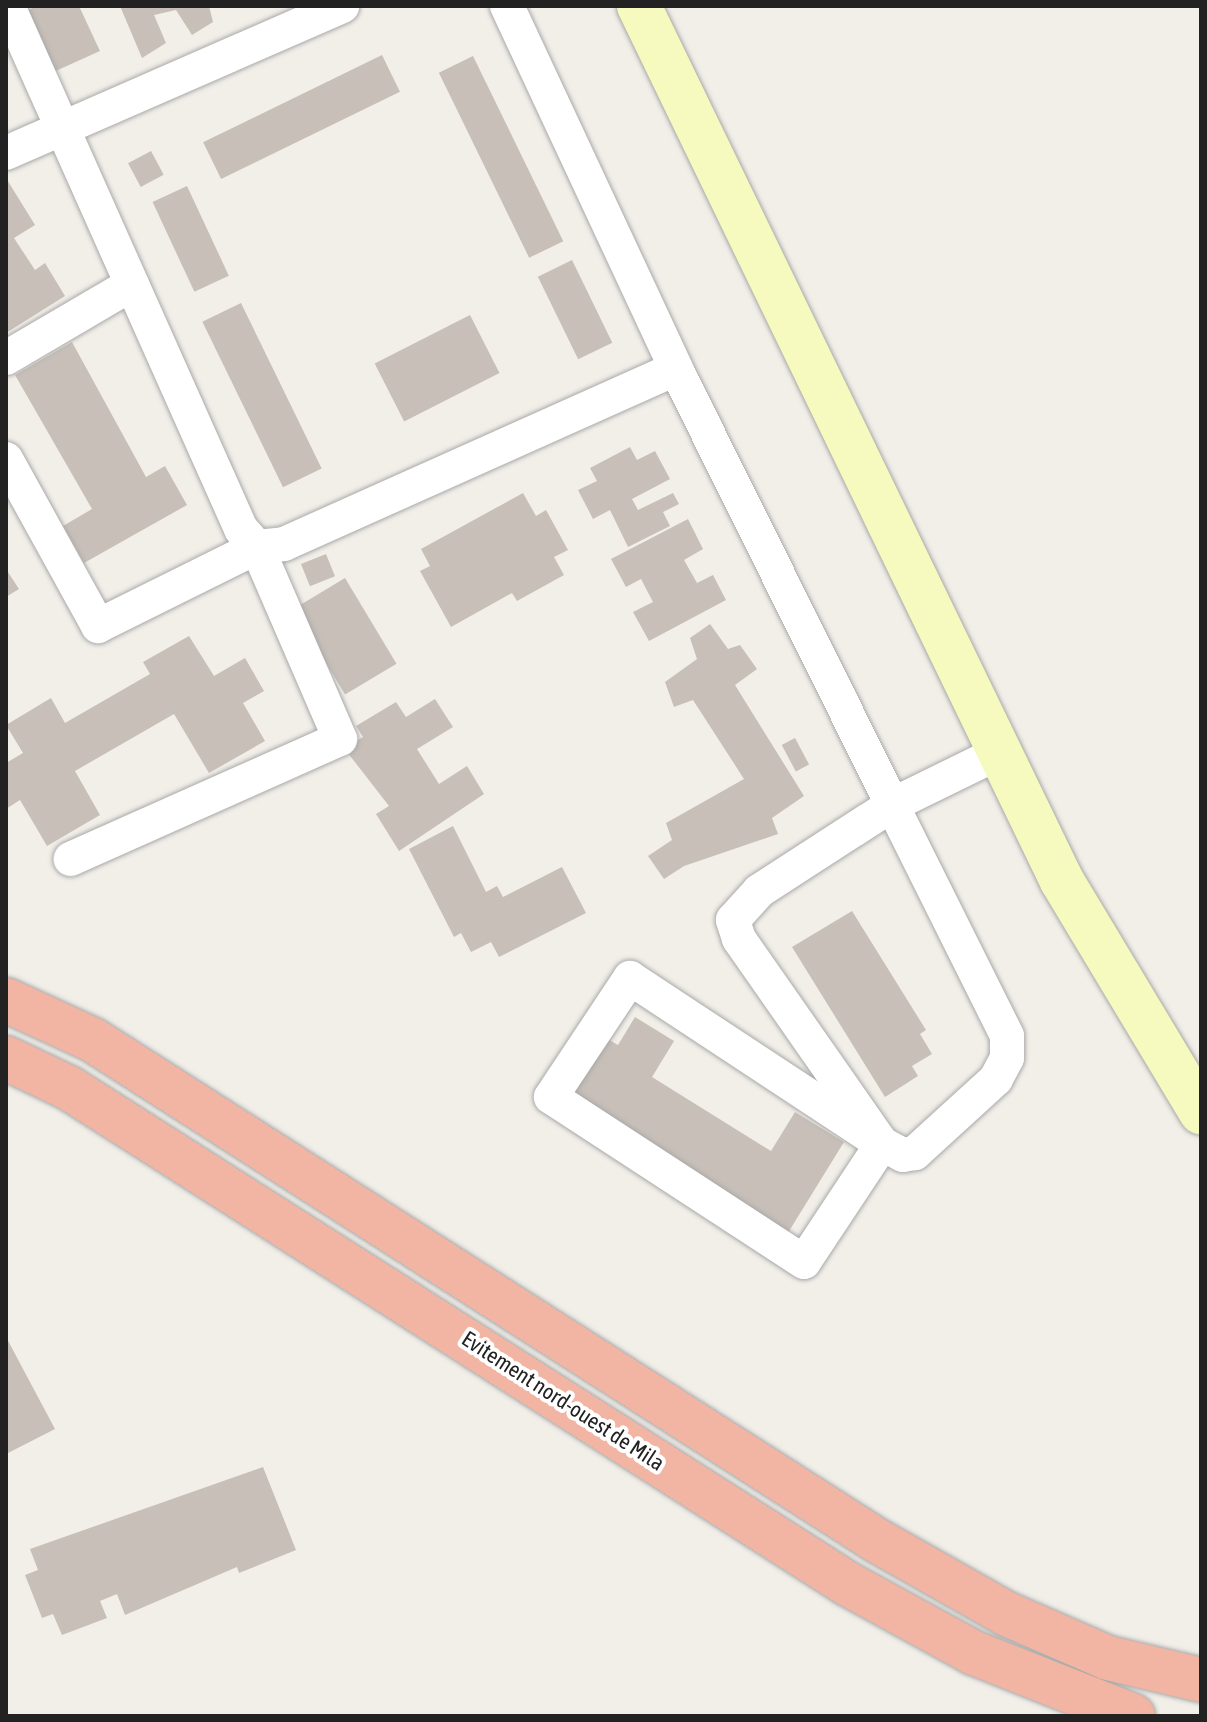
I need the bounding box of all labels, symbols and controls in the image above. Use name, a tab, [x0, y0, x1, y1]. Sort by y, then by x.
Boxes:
street label: Evitement nord-ouest de Mila	[457, 1326, 669, 1476]

